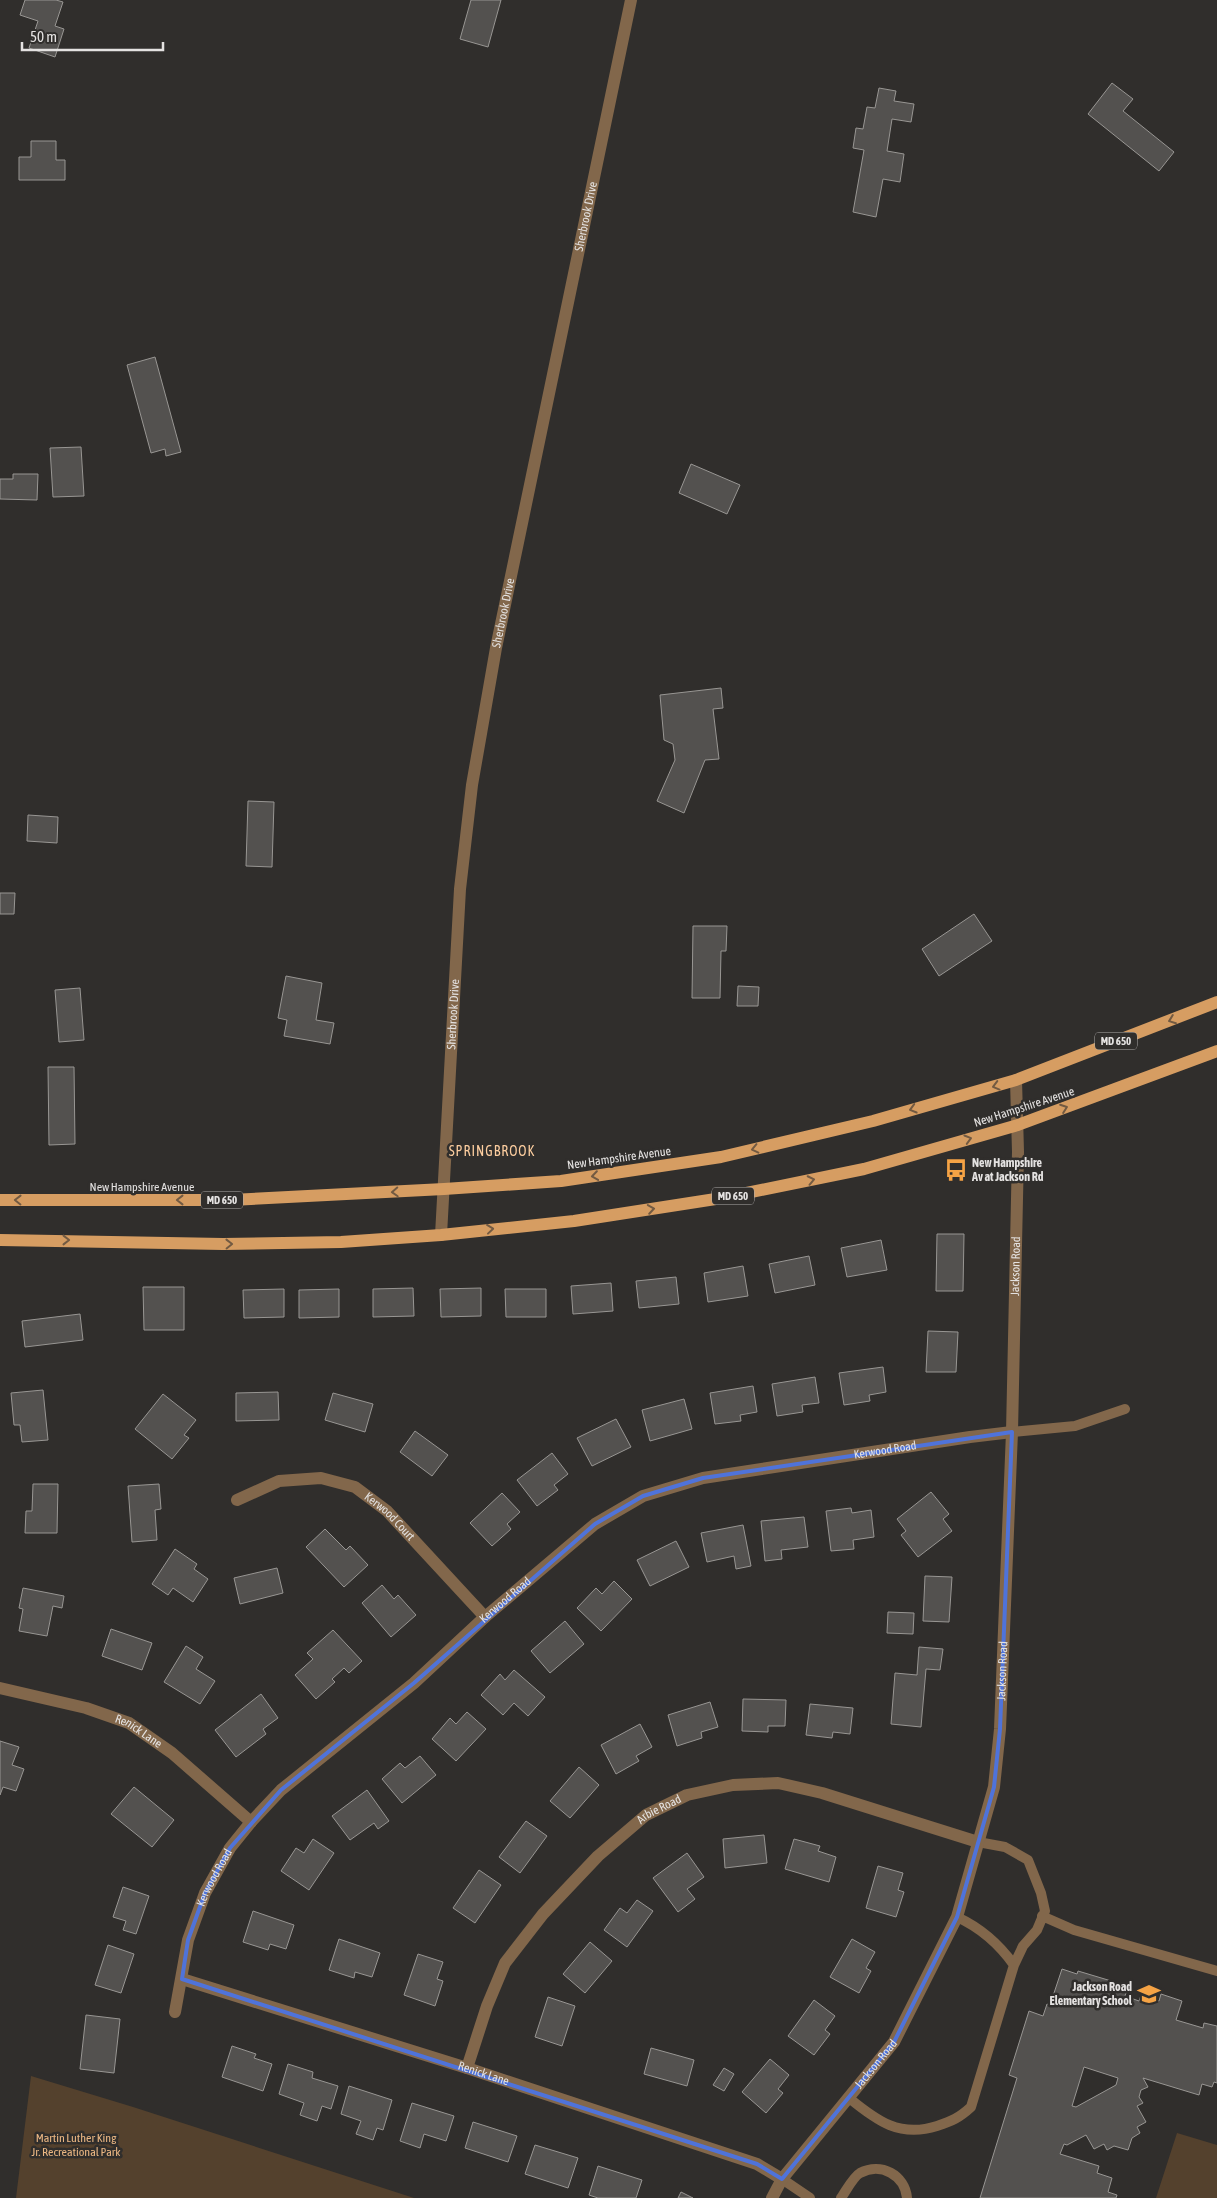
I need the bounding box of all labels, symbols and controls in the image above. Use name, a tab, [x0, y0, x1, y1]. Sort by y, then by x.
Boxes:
scale bar	[22, 20, 164, 52]
text: 50 m	[30, 28, 57, 45]
street label: Sherbrook Drive	[572, 181, 600, 253]
street label: Sherbrook Drive	[489, 577, 517, 649]
street label: Sherbrook Drive	[444, 979, 462, 1050]
one-way arrow	[1168, 1014, 1176, 1024]
road number: MD 650	[1095, 1032, 1137, 1050]
one-way arrow	[993, 1080, 1001, 1090]
street label: New Hampshire Avenue	[972, 1084, 1076, 1130]
one-way arrow	[909, 1104, 917, 1114]
one-way arrow	[1059, 1104, 1068, 1114]
one-way arrow	[963, 1135, 972, 1145]
district label: SPRINGBROOK	[449, 1143, 535, 1159]
one-way arrow	[751, 1143, 760, 1154]
street label: New Hampshire Avenue	[566, 1144, 672, 1172]
place label: New Hampshire Av at Jackson Rd	[971, 1156, 1044, 1184]
bus stop icon: New Hampshire Av at Jackson Rd	[943, 1157, 969, 1183]
one-way arrow	[591, 1170, 599, 1180]
one-way arrow	[806, 1176, 815, 1186]
street label: New Hampshire Avenue	[90, 1180, 194, 1194]
one-way arrow	[391, 1186, 399, 1197]
road number: MD 650	[712, 1188, 754, 1204]
road number: MD 650	[201, 1192, 243, 1208]
one-way arrow	[13, 1195, 21, 1205]
one-way arrow	[176, 1195, 184, 1205]
one-way arrow	[647, 1204, 655, 1215]
one-way arrow	[486, 1224, 494, 1235]
one-way arrow	[62, 1235, 70, 1245]
street label: Jackson Road	[1008, 1236, 1023, 1296]
one-way arrow	[225, 1239, 233, 1249]
street label: Kerwood Road	[853, 1438, 917, 1462]
street label: Kerwood Court	[362, 1490, 418, 1544]
street label: Kerwood Road	[476, 1574, 534, 1626]
street label: Jackson Road	[994, 1641, 1011, 1701]
street label: Renick Lane	[113, 1712, 165, 1751]
street label: Arbie Road	[634, 1792, 683, 1827]
street label: Kerwood Road	[194, 1846, 235, 1908]
place label: Jackson Road Elementary School	[1050, 1980, 1133, 2008]
school or university icon: Jackson Road Elementary School	[1136, 1981, 1162, 2007]
street label: Jackson Road	[852, 2037, 900, 2091]
street label: Renick Lane	[456, 2059, 511, 2088]
park label: Martin Luther King Jr. Recreational Park	[31, 2131, 121, 2159]

